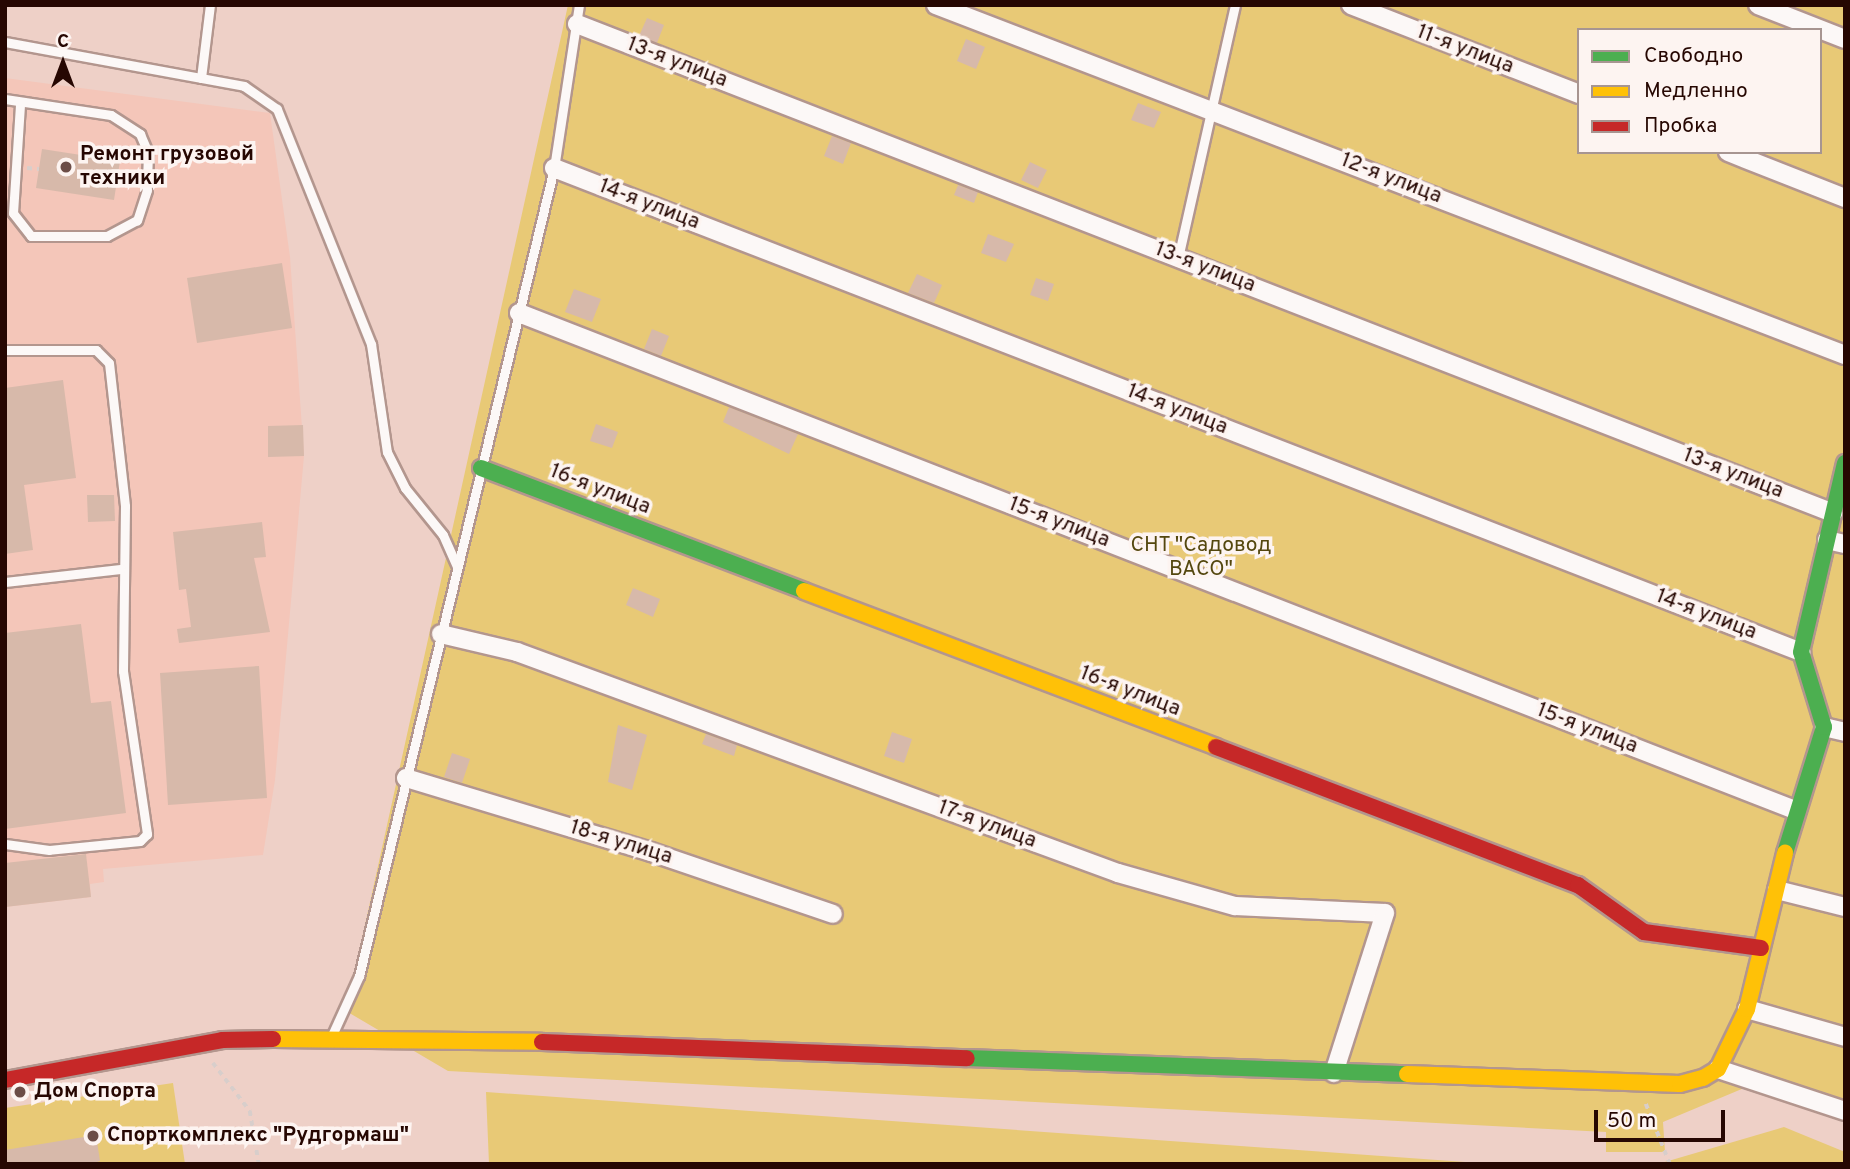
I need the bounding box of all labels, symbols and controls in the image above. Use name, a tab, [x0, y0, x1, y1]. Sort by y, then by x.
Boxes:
street label: 11-я улица	[1413, 20, 1517, 80]
north arrow	[28, 28, 98, 98]
legend	[1577, 28, 1822, 154]
text: С	[57, 30, 69, 54]
street label: 13-я улица	[623, 32, 731, 94]
text: Свободно	[1644, 43, 1743, 70]
text: Медленно	[1644, 78, 1748, 105]
text: Пробка	[1644, 113, 1717, 140]
place label: Ремонт грузовой техники	[80, 142, 254, 192]
street label: 12-я улица	[1337, 148, 1445, 210]
marker: Ремонт грузовой техники	[58, 159, 74, 175]
street label: 14-я улица	[595, 174, 703, 236]
street label: 13-я улица	[1151, 237, 1259, 299]
street label: 14-я улица	[1123, 379, 1231, 441]
street label: 13-я улица	[1679, 443, 1787, 505]
street label: 16-я улица	[546, 459, 654, 521]
street label: 15-я улица	[1005, 492, 1113, 554]
park label: СНТ "Садовод ВАСО"	[1130, 533, 1272, 583]
street label: 14-я улица	[1652, 584, 1760, 646]
street label: 16-я улица	[1076, 661, 1184, 723]
street label: 15-я улица	[1533, 698, 1641, 760]
street label: 17-я улица	[934, 796, 1040, 854]
street label: 18-я улица	[567, 815, 675, 871]
place label: Дом Спорта	[34, 1079, 156, 1105]
marker: Дом Спорта	[12, 1084, 28, 1100]
scale bar	[1598, 1096, 1729, 1140]
text: 50 m	[1607, 1108, 1656, 1135]
place label: Спорткомплекс "Рудгормаш"	[107, 1123, 409, 1149]
marker: Спорткомплекс "Рудгормаш"	[85, 1128, 101, 1144]

